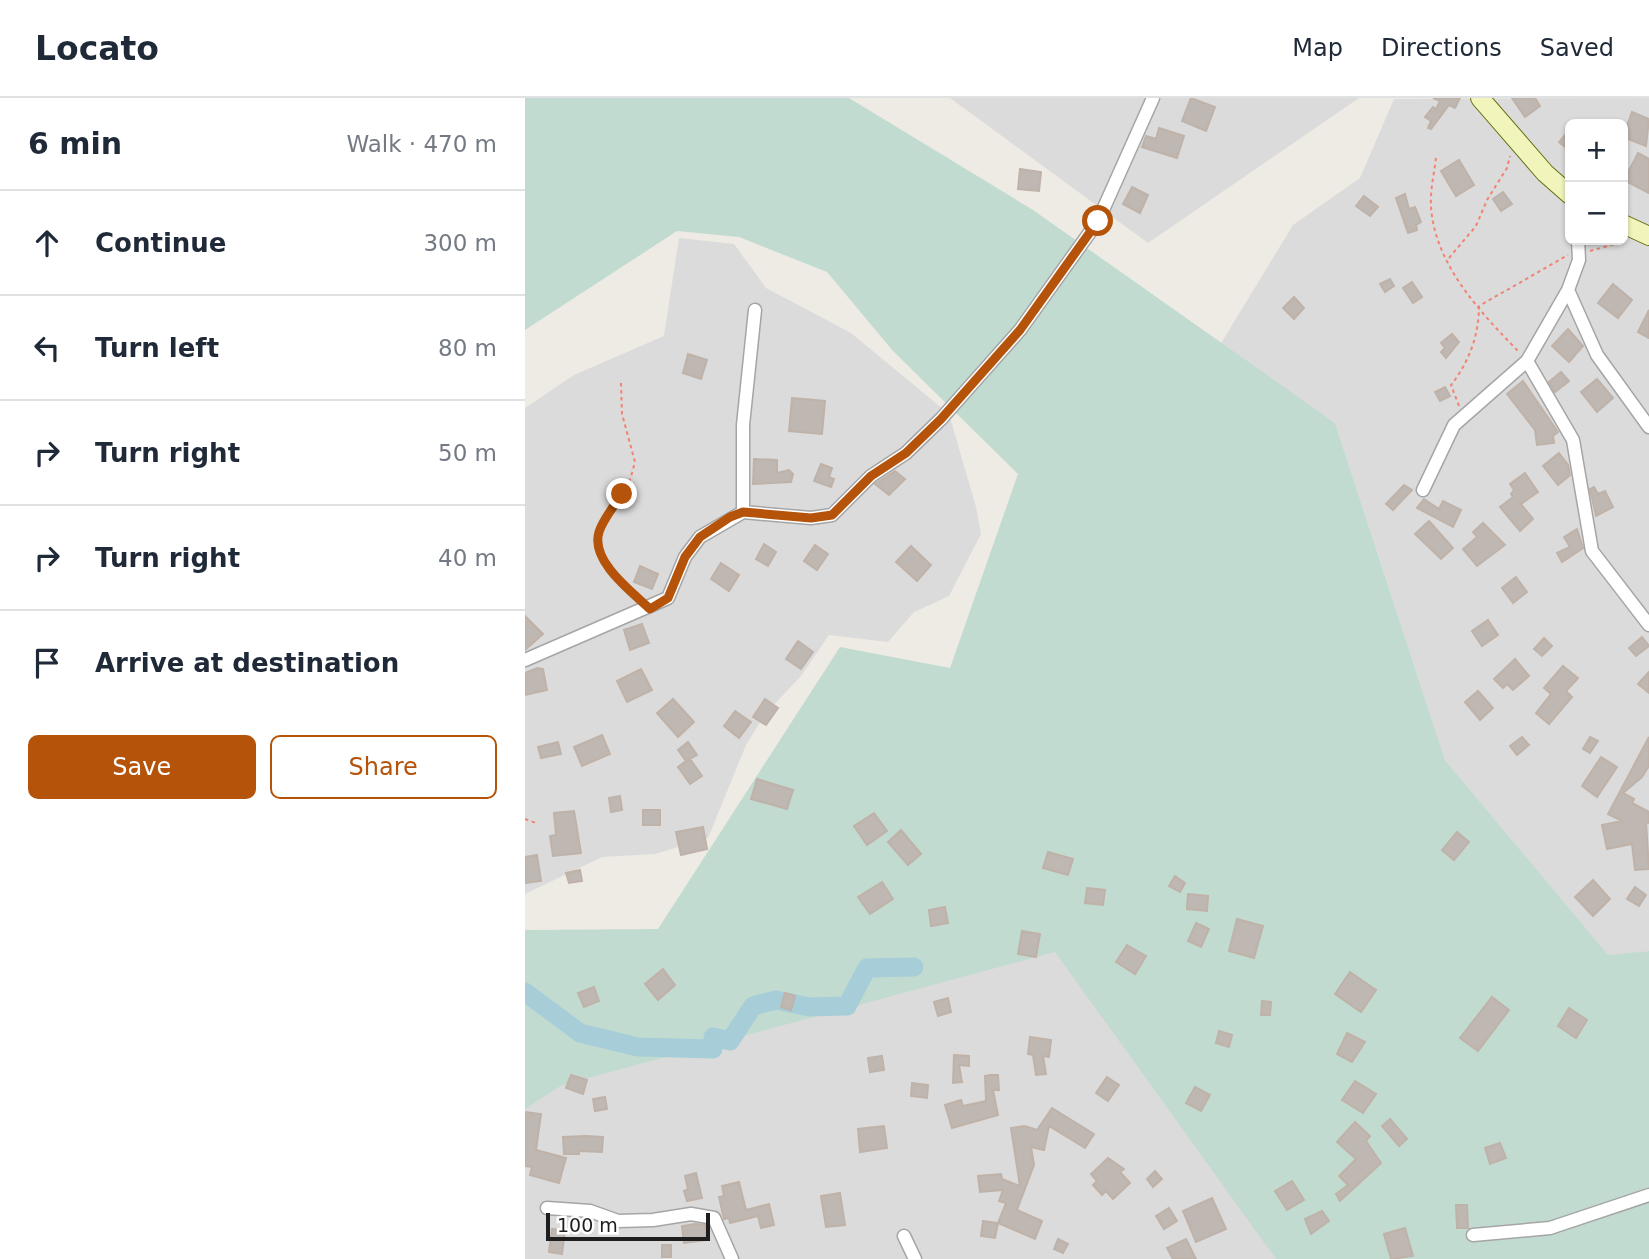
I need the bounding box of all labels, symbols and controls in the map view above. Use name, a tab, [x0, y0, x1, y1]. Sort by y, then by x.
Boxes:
text: Locato	[35, 29, 159, 68]
text: Map	[1292, 34, 1343, 62]
text: Directions	[1381, 34, 1502, 62]
text: Saved	[1540, 34, 1614, 62]
map controls	[1565, 119, 1628, 245]
button: +	[1565, 119, 1628, 182]
text: 6 min	[28, 126, 122, 161]
text: Walk · 470 m	[346, 131, 497, 157]
button: −	[1565, 182, 1628, 245]
route start	[1082, 205, 1113, 236]
icon: ahead	[28, 224, 66, 262]
text: Continue	[95, 228, 226, 258]
text: 300 m	[423, 230, 497, 256]
icon: left	[28, 329, 66, 367]
text: Turn left	[95, 333, 219, 363]
text: 80 m	[438, 335, 497, 361]
icon: right	[28, 434, 66, 472]
text: Turn right	[95, 438, 240, 468]
text: 50 m	[438, 440, 497, 466]
route end	[606, 478, 637, 509]
icon: right	[28, 539, 66, 577]
text: Turn right	[95, 543, 240, 573]
text: 40 m	[438, 545, 497, 571]
icon: arrive	[28, 644, 66, 682]
text: Arrive at destination	[95, 648, 399, 678]
button: Save	[28, 735, 256, 799]
button: Share	[270, 735, 497, 799]
scale bar	[546, 1210, 711, 1242]
text: 100 m	[557, 1214, 618, 1236]

